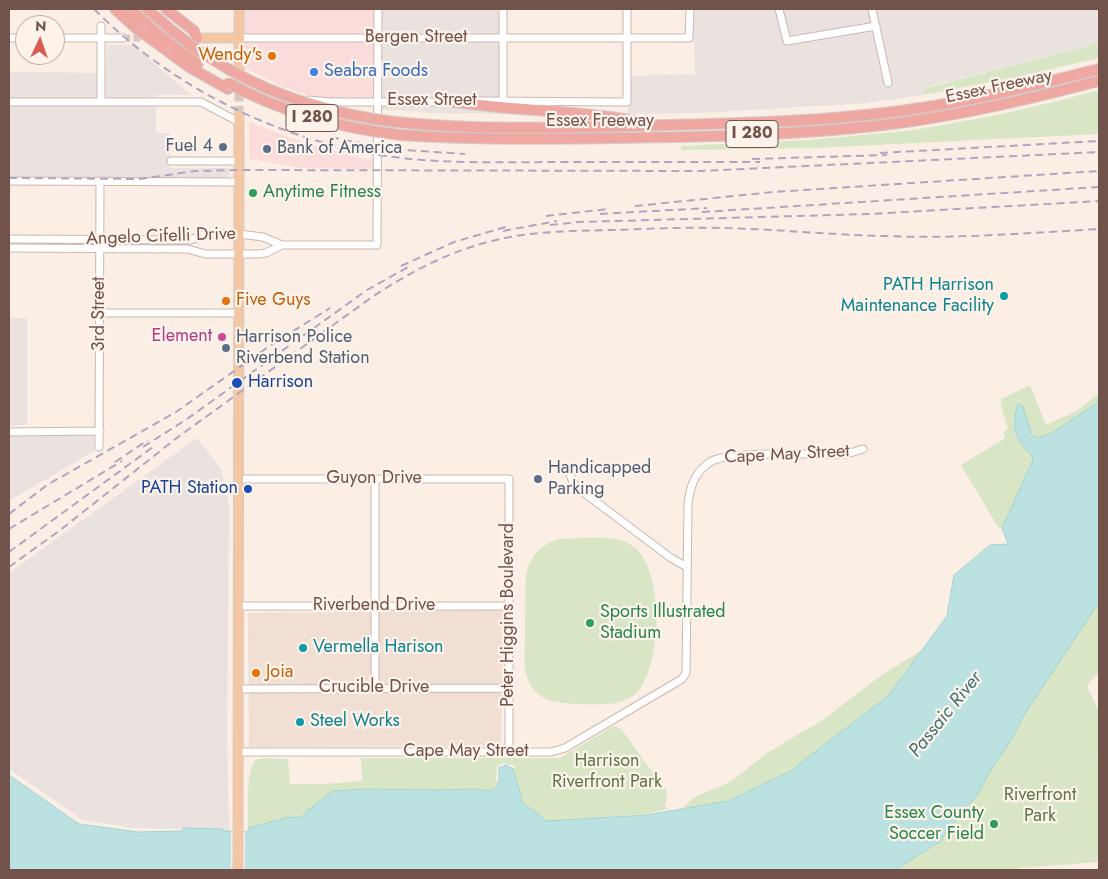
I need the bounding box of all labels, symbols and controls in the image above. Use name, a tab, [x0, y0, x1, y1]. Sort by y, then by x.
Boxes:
north arrow	[15, 15, 65, 65]
text: N	[35, 16, 47, 36]
street label: Bergen Street	[365, 27, 467, 49]
place label: Wendy's	[198, 45, 262, 67]
marker: Wendy's	[266, 50, 278, 62]
place label: Seabra Foods	[324, 61, 428, 83]
street label: Essex Freeway	[944, 65, 1054, 109]
marker: Seabra Foods	[308, 66, 320, 78]
street label: Essex Street	[387, 90, 477, 112]
road number: I 280	[286, 105, 338, 132]
street label: Essex Freeway	[546, 111, 654, 133]
road number: I 280	[726, 120, 778, 148]
place label: Fuel 4	[166, 136, 213, 158]
place label: Bank of America	[277, 138, 402, 160]
marker: Fuel 4	[217, 141, 229, 153]
marker: Bank of America	[261, 143, 273, 155]
place label: Anytime Fitness	[263, 182, 381, 204]
marker: Anytime Fitness	[247, 187, 259, 199]
street label: Angelo Cifelli Drive	[86, 224, 236, 250]
place label: PATH Harrison Maintenance Facility	[841, 275, 994, 318]
street label: 3rd Street	[89, 277, 111, 351]
place label: Five Guys	[236, 290, 311, 312]
marker: PATH Harrison Maintenance Facility	[998, 290, 1010, 302]
marker: Five Guys	[220, 295, 232, 307]
place label: Element	[152, 326, 212, 348]
place label: Harrison Police Riverbend Station	[236, 327, 370, 369]
marker: Element	[216, 331, 228, 343]
marker: Harrison Police Riverbend Station	[220, 342, 232, 354]
place label: Harrison	[248, 372, 313, 394]
marker: Harrison	[230, 376, 244, 390]
street label: Cape May Street	[724, 441, 850, 469]
place label: Handicapped Parking	[548, 458, 651, 500]
street label: Guyon Drive	[326, 468, 422, 490]
marker: Handicapped Parking	[532, 473, 544, 485]
place label: PATH Station	[141, 478, 238, 500]
marker: PATH Station	[242, 483, 254, 495]
street label: Peter Higgins Boulevard	[498, 523, 520, 707]
street label: Riverbend Drive	[313, 595, 435, 617]
place label: Sports Illustrated Stadium	[600, 602, 725, 644]
marker: Sports Illustrated Stadium	[584, 617, 596, 629]
place label: Vermella Harison	[313, 637, 443, 659]
marker: Vermella Harison	[297, 642, 309, 654]
place label: Joia	[266, 662, 293, 684]
marker: Joia	[250, 667, 262, 679]
water label: Passaic River	[905, 668, 987, 762]
street label: Crucible Drive	[319, 677, 429, 699]
place label: Steel Works	[310, 711, 400, 733]
marker: Steel Works	[294, 716, 306, 728]
street label: Cape May Street	[403, 741, 529, 763]
park label: Harrison Riverfront Park	[552, 751, 662, 794]
park label: Riverfront Park	[1004, 785, 1076, 828]
place label: Essex County Soccer Field	[884, 803, 984, 846]
marker: Essex County Soccer Field	[988, 818, 1000, 830]

